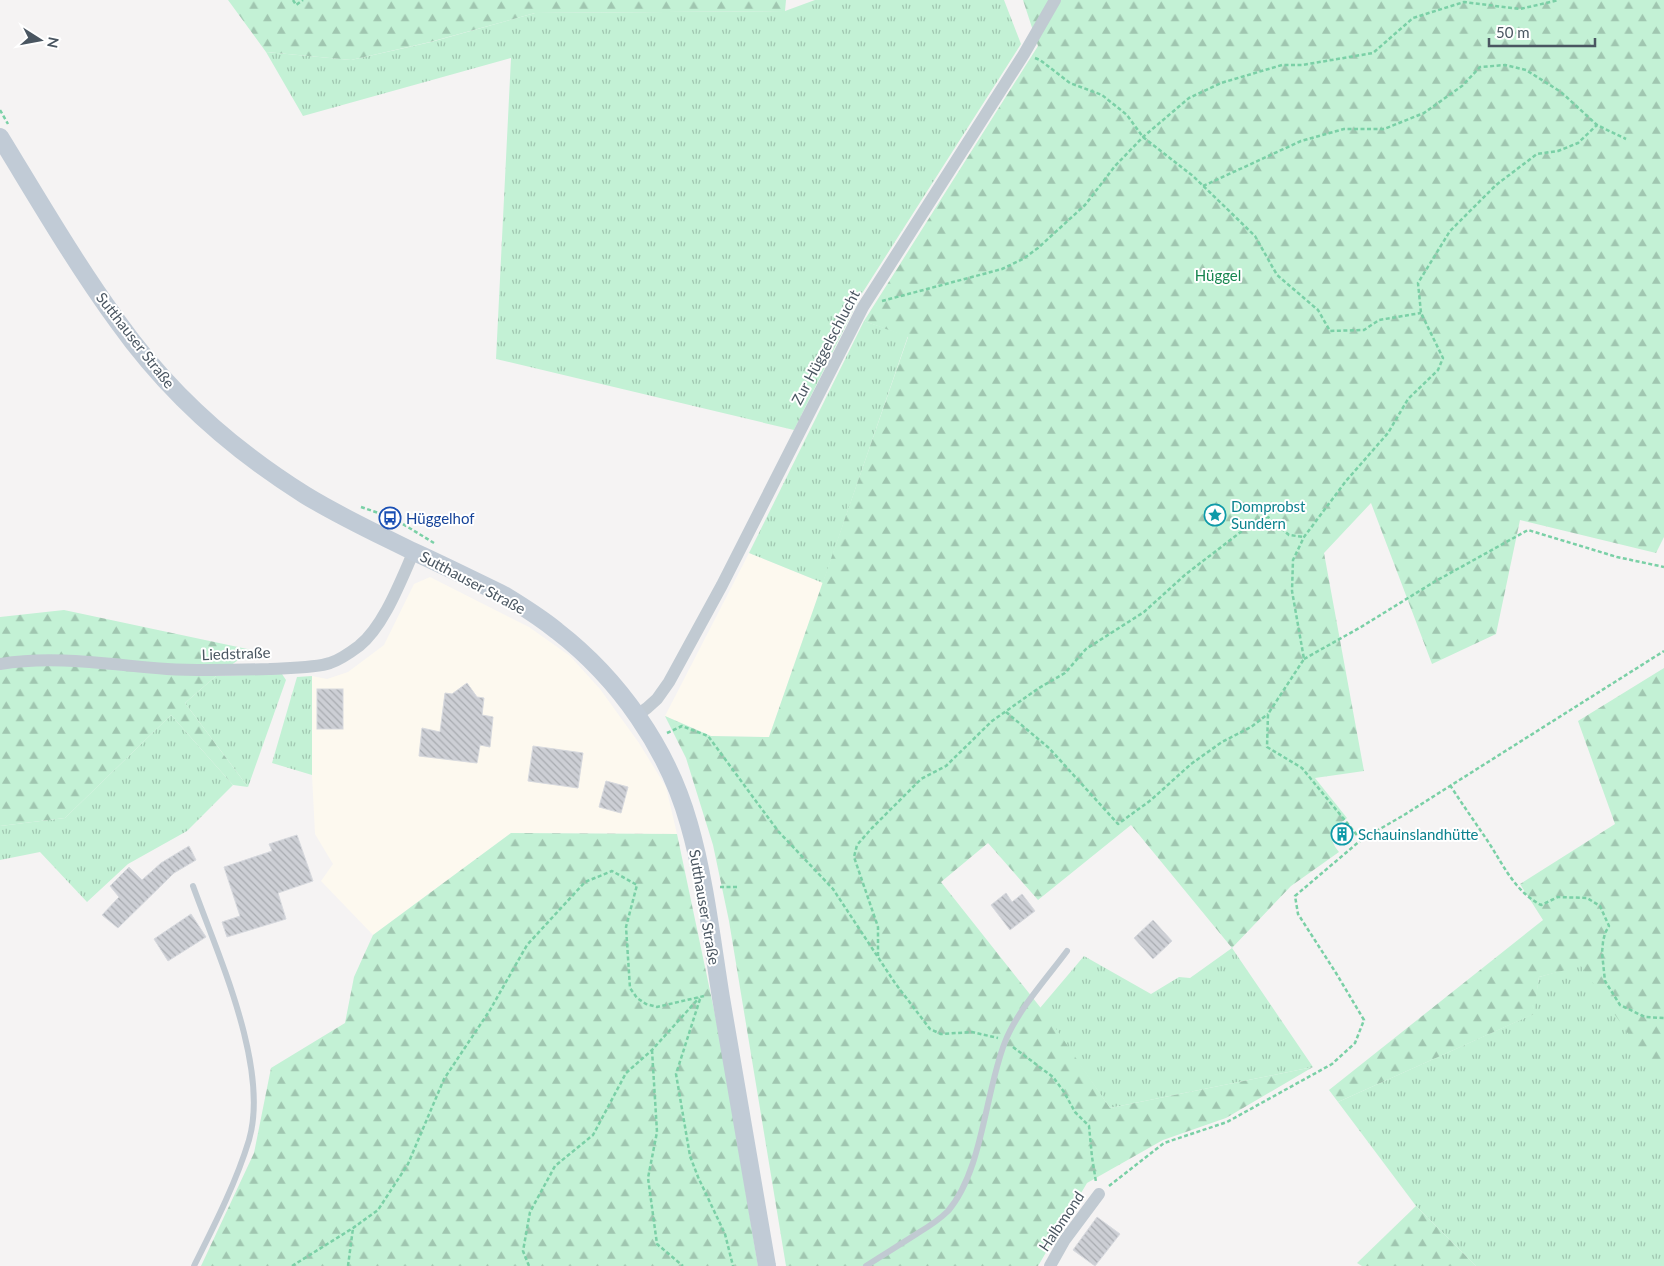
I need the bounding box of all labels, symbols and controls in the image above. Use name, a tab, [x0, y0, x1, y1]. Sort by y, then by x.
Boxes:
north arrow	[15, 15, 65, 65]
scale bar	[1489, 15, 1595, 47]
text: 50 m	[1496, 23, 1530, 41]
text: N	[44, 36, 63, 49]
park label: Hüggel	[1195, 266, 1241, 284]
street label: Zur Hüggelschlucht	[787, 286, 863, 407]
street label: Sutthauser Straße	[93, 288, 179, 392]
place label: Domprobst Sundern	[1231, 497, 1306, 532]
place icon: Domprobst Sundern	[1203, 503, 1227, 527]
bus stop icon: Hüggelhof	[378, 506, 402, 530]
place label: Hüggelhof	[406, 509, 475, 527]
street label: Sutthauser Straße	[417, 547, 529, 617]
street label: Liedstraße	[201, 643, 271, 663]
building icon: Schauinslandhütte	[1330, 822, 1354, 846]
place label: Schauinslandhütte	[1358, 825, 1479, 843]
street label: Sutthauser Straße	[686, 848, 724, 966]
street label: Halbmond	[1034, 1188, 1088, 1254]

